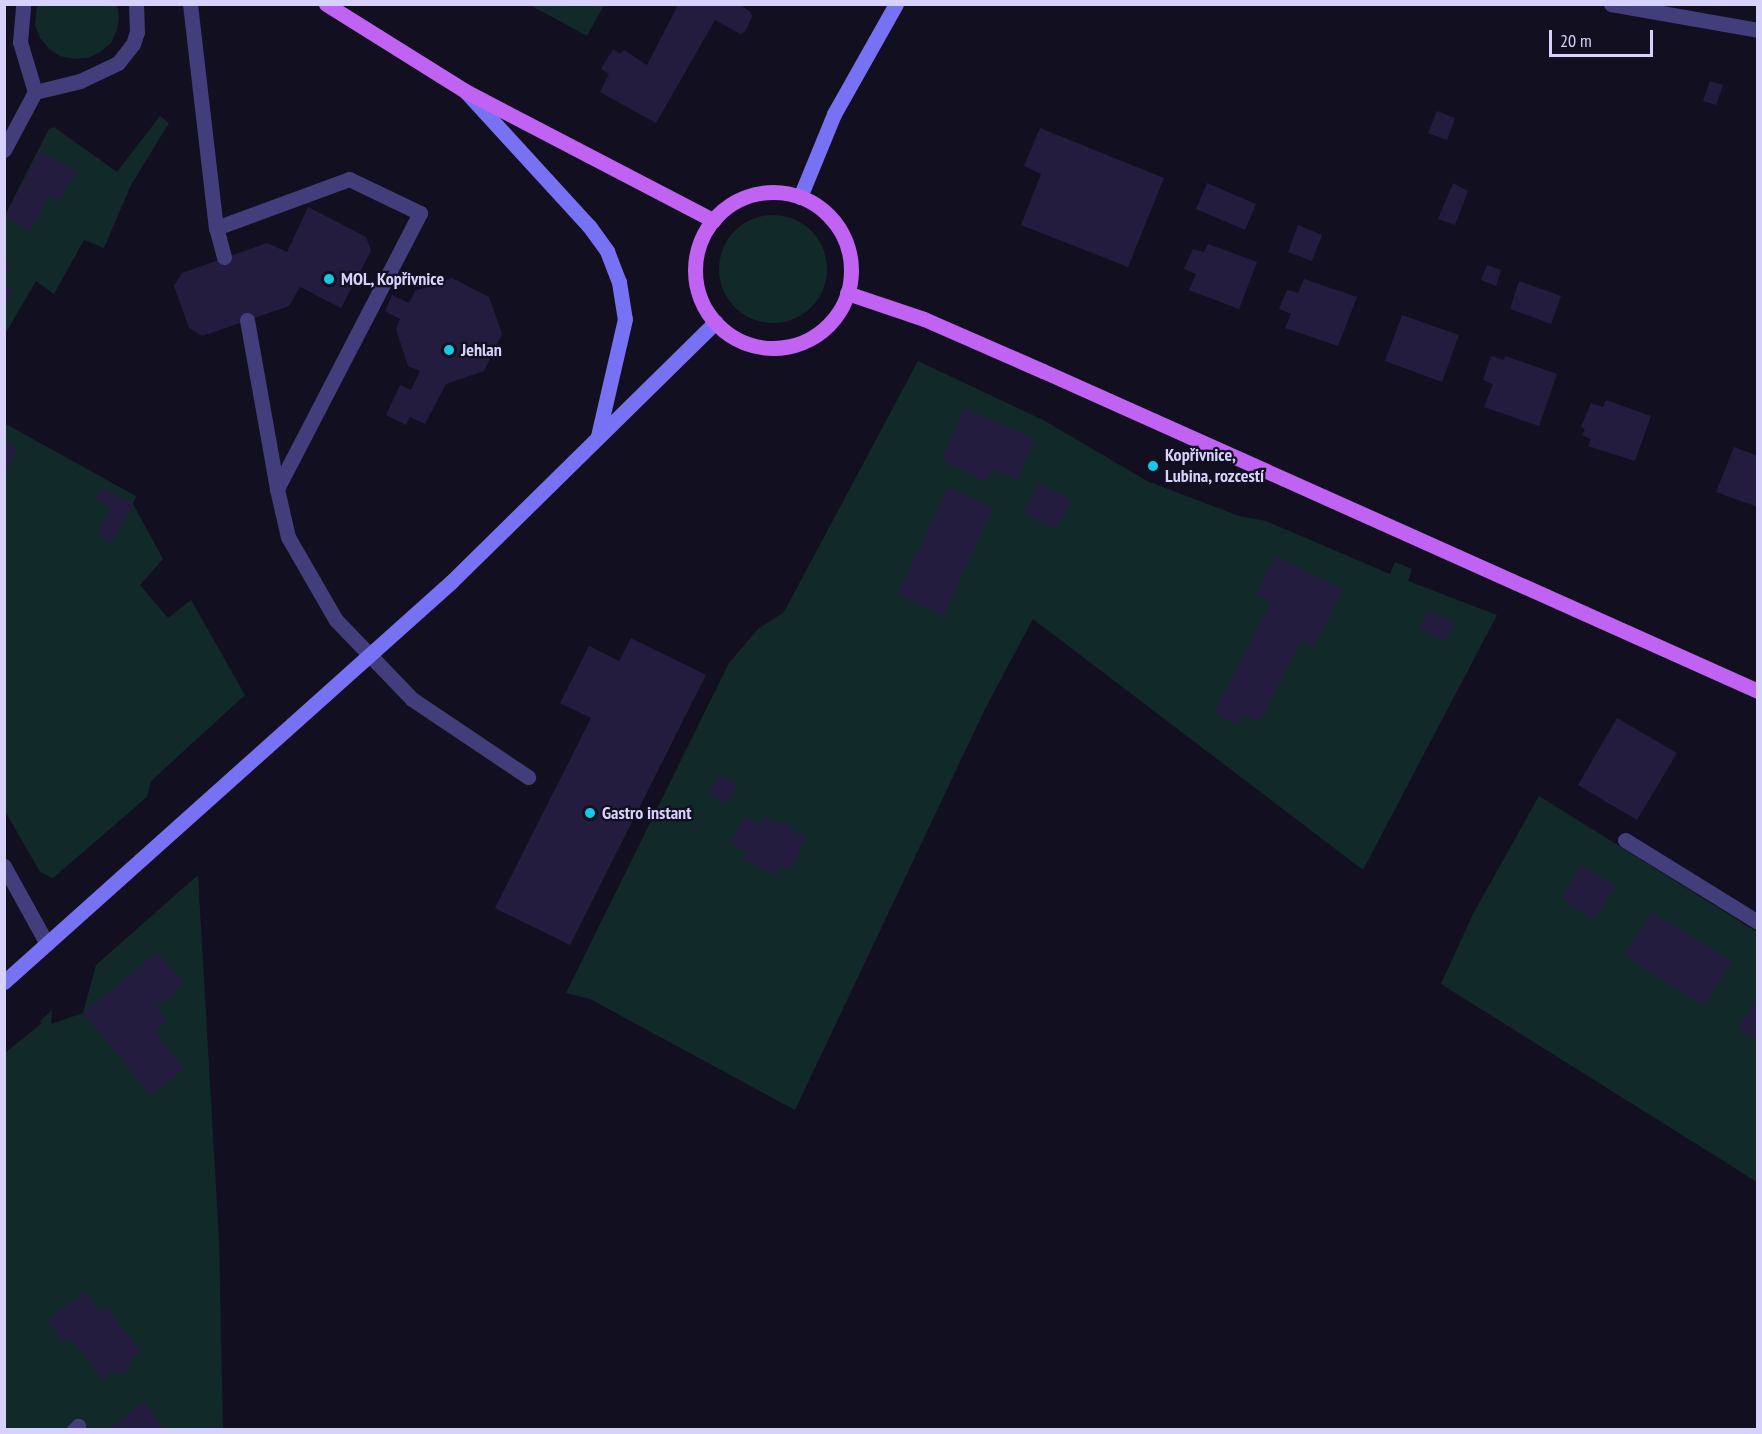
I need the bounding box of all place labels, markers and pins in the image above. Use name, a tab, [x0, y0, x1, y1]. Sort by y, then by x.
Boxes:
place label: MOL, Kopřivnice	[341, 268, 445, 290]
marker: MOL, Kopřivnice	[322, 272, 336, 286]
place label: Jehlan	[461, 339, 502, 361]
marker: Jehlan	[442, 343, 456, 357]
place label: Kopřivnice, Lubina, rozcestí	[1165, 445, 1265, 488]
marker: Kopřivnice, Lubina, rozcestí	[1146, 459, 1160, 473]
place label: Gastro instant	[602, 802, 691, 824]
marker: Gastro instant	[583, 806, 597, 820]

